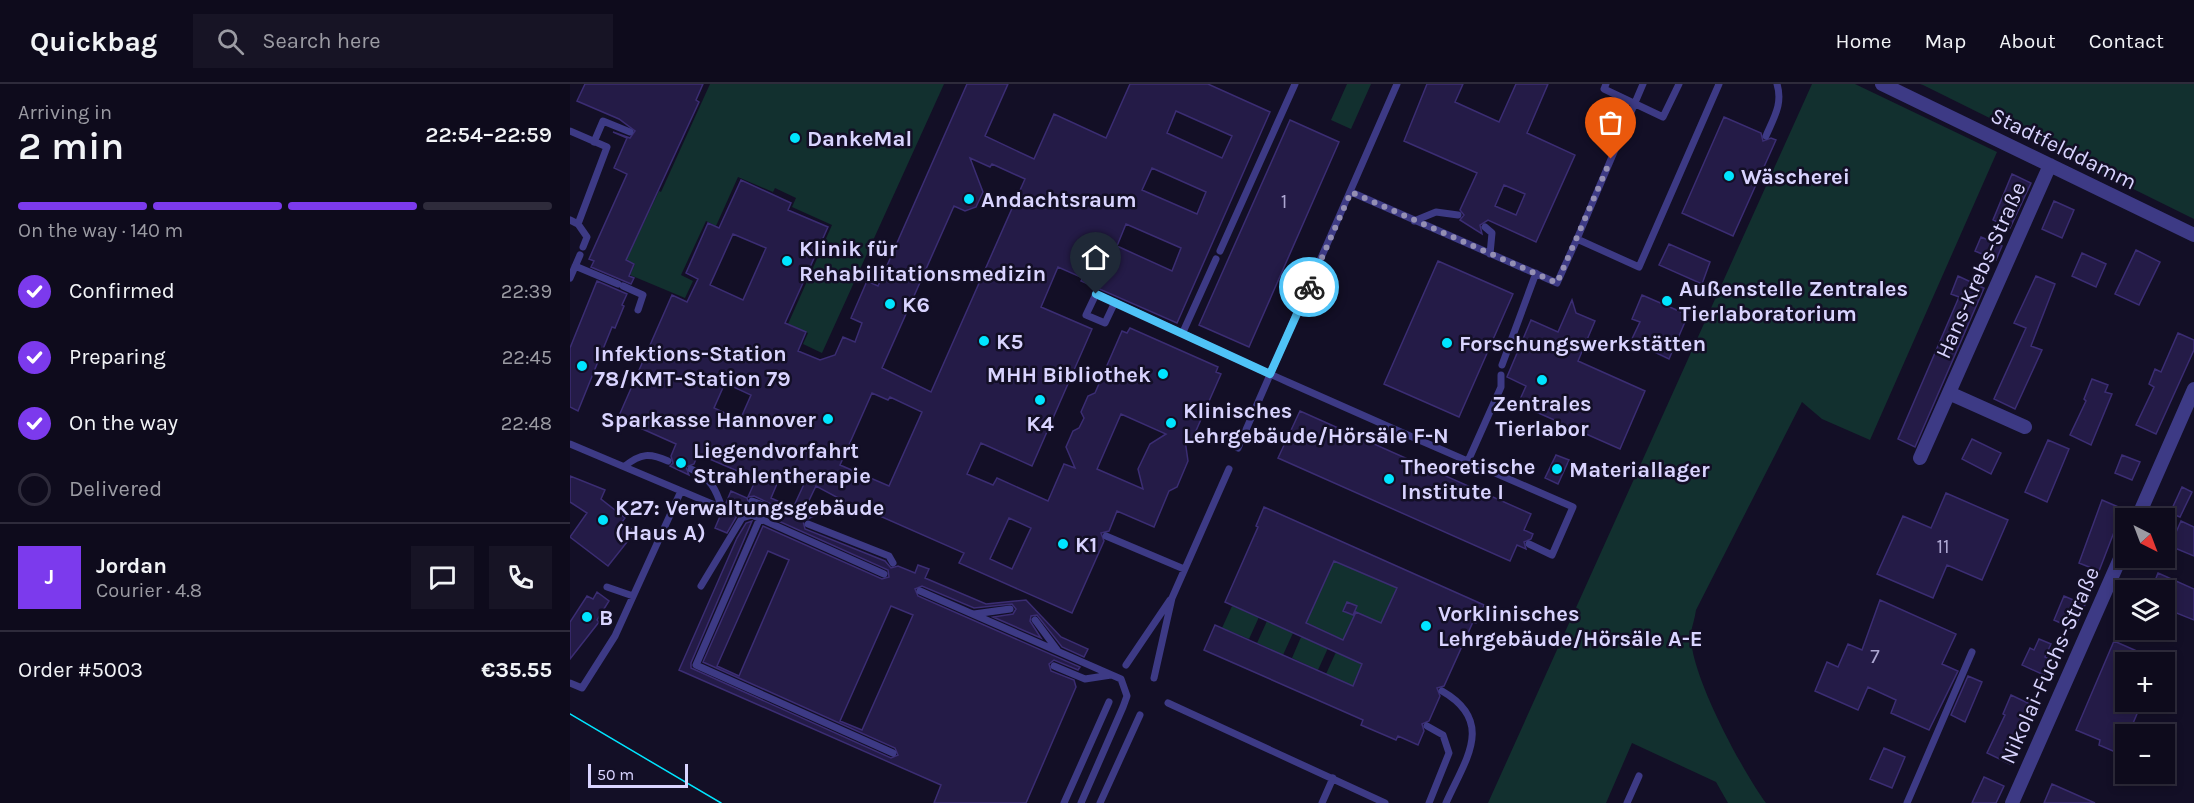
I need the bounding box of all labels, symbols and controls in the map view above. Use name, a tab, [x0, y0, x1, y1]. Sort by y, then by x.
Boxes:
search box	[193, 14, 613, 68]
text: Quickbag	[30, 25, 157, 58]
icon: search	[214, 25, 247, 58]
text: Search here	[262, 28, 381, 54]
text: Home	[1836, 29, 1892, 53]
text: Map	[1925, 29, 1966, 53]
text: About	[1999, 29, 2056, 53]
text: Contact	[2089, 29, 2164, 53]
pin	[1585, 97, 1636, 159]
text: Arriving in	[18, 101, 112, 124]
street label: Stadtfelddamm	[1986, 102, 2141, 196]
icon: bag	[1594, 106, 1627, 139]
text: 22:54–22:59	[425, 122, 552, 148]
text: 2 min	[18, 123, 124, 169]
place label: DankeMal	[807, 126, 912, 152]
marker: DankeMal	[788, 131, 802, 145]
place label: Wäscherei	[1741, 164, 1850, 190]
marker: Wäscherei	[1722, 169, 1736, 183]
street label: Hans-Krebs-Straße	[1930, 178, 2032, 363]
place label: Andachtsraum	[981, 187, 1137, 213]
house number: 1	[1281, 190, 1287, 213]
marker: Andachtsraum	[962, 192, 976, 206]
text: On the way · 140 m	[18, 219, 183, 242]
pin	[1070, 232, 1121, 294]
place label: Klinik für Rehabilitationsmedizin	[799, 236, 1046, 287]
icon: home	[1079, 241, 1112, 274]
marker: Klinik für Rehabilitationsmedizin	[780, 254, 794, 268]
courier	[1279, 257, 1339, 317]
icon: bike	[1293, 271, 1326, 304]
icon: check	[18, 275, 51, 308]
place label: Außenstelle Zentrales Tierlaboratorium	[1679, 276, 1908, 327]
text: Confirmed	[69, 278, 175, 304]
text: 22:39	[501, 280, 552, 303]
place label: K6	[902, 292, 930, 318]
marker: Außenstelle Zentrales Tierlaboratorium	[1660, 294, 1674, 308]
marker: K6	[883, 297, 897, 311]
place label: K5	[996, 329, 1023, 355]
place label: Forschungswerkstätten	[1459, 331, 1706, 357]
marker: K5	[977, 334, 991, 348]
marker: Forschungswerkstätten	[1440, 336, 1454, 350]
icon: check	[18, 341, 51, 374]
place label: Infektions-Station 78/KMT-Station 79	[594, 341, 791, 392]
text: Preparing	[69, 344, 166, 370]
text: 22:45	[502, 346, 552, 369]
marker: Infektions-Station 78/KMT-Station 79	[575, 359, 589, 373]
place label: MHH Bibliothek	[987, 362, 1151, 388]
marker: MHH Bibliothek	[1156, 367, 1170, 381]
marker: Zentrales Tierlabor	[1535, 373, 1549, 387]
place label: Zentrales Tierlabor	[1492, 391, 1592, 442]
marker: K4	[1033, 393, 1047, 407]
place label: Klinisches Lehrgebäude/Hörsäle F-N	[1183, 398, 1449, 449]
icon: check	[18, 407, 51, 440]
place label: Sparkasse Hannover	[601, 407, 816, 433]
text: On the way	[69, 410, 178, 436]
place label: K4	[1026, 411, 1054, 437]
text: 22:48	[501, 412, 552, 435]
marker: Sparkasse Hannover	[821, 412, 835, 426]
marker: Klinisches Lehrgebäude/Hörsäle F-N	[1164, 416, 1178, 430]
place label: Liegendvorfahrt Strahlentherapie	[693, 438, 871, 489]
place label: Theoretische Institute I	[1401, 454, 1535, 505]
marker: Liegendvorfahrt Strahlentherapie	[674, 456, 688, 470]
place label: Materiallager	[1569, 457, 1710, 483]
marker: Materiallager	[1550, 462, 1564, 476]
marker: Theoretische Institute I	[1382, 472, 1396, 486]
text: Delivered	[69, 476, 162, 502]
place label: K27: Verwaltungsgebäude (Haus A)	[615, 495, 884, 546]
north arrow	[2115, 508, 2175, 568]
map controls	[2115, 508, 2175, 784]
marker: K27: Verwaltungsgebäude (Haus A)	[596, 513, 610, 527]
place label: K1	[1075, 532, 1097, 558]
house number: 11	[1936, 535, 1950, 558]
marker: K1	[1056, 537, 1070, 551]
button: chat	[411, 546, 474, 609]
button: phone	[489, 546, 552, 609]
text: Jordan	[96, 553, 167, 579]
street label: Nikolai-Fuchs-Straße	[1995, 563, 2105, 768]
text: J	[45, 564, 54, 590]
text: Courier · 4.8	[96, 579, 202, 602]
button: layers	[2115, 580, 2175, 640]
place label: Vorklinisches Lehrgebäude/Hörsäle A-E	[1438, 601, 1703, 652]
place label: B	[599, 605, 613, 631]
marker: B	[580, 610, 594, 624]
marker: Vorklinisches Lehrgebäude/Hörsäle A-E	[1419, 619, 1433, 633]
house number: 7	[1870, 645, 1880, 668]
button: +	[2115, 652, 2175, 712]
text: Order #5003	[18, 657, 143, 683]
text: €35.55	[481, 657, 552, 683]
button: −	[2115, 724, 2175, 784]
scale bar	[588, 761, 688, 788]
text: 50 m	[597, 765, 634, 784]

